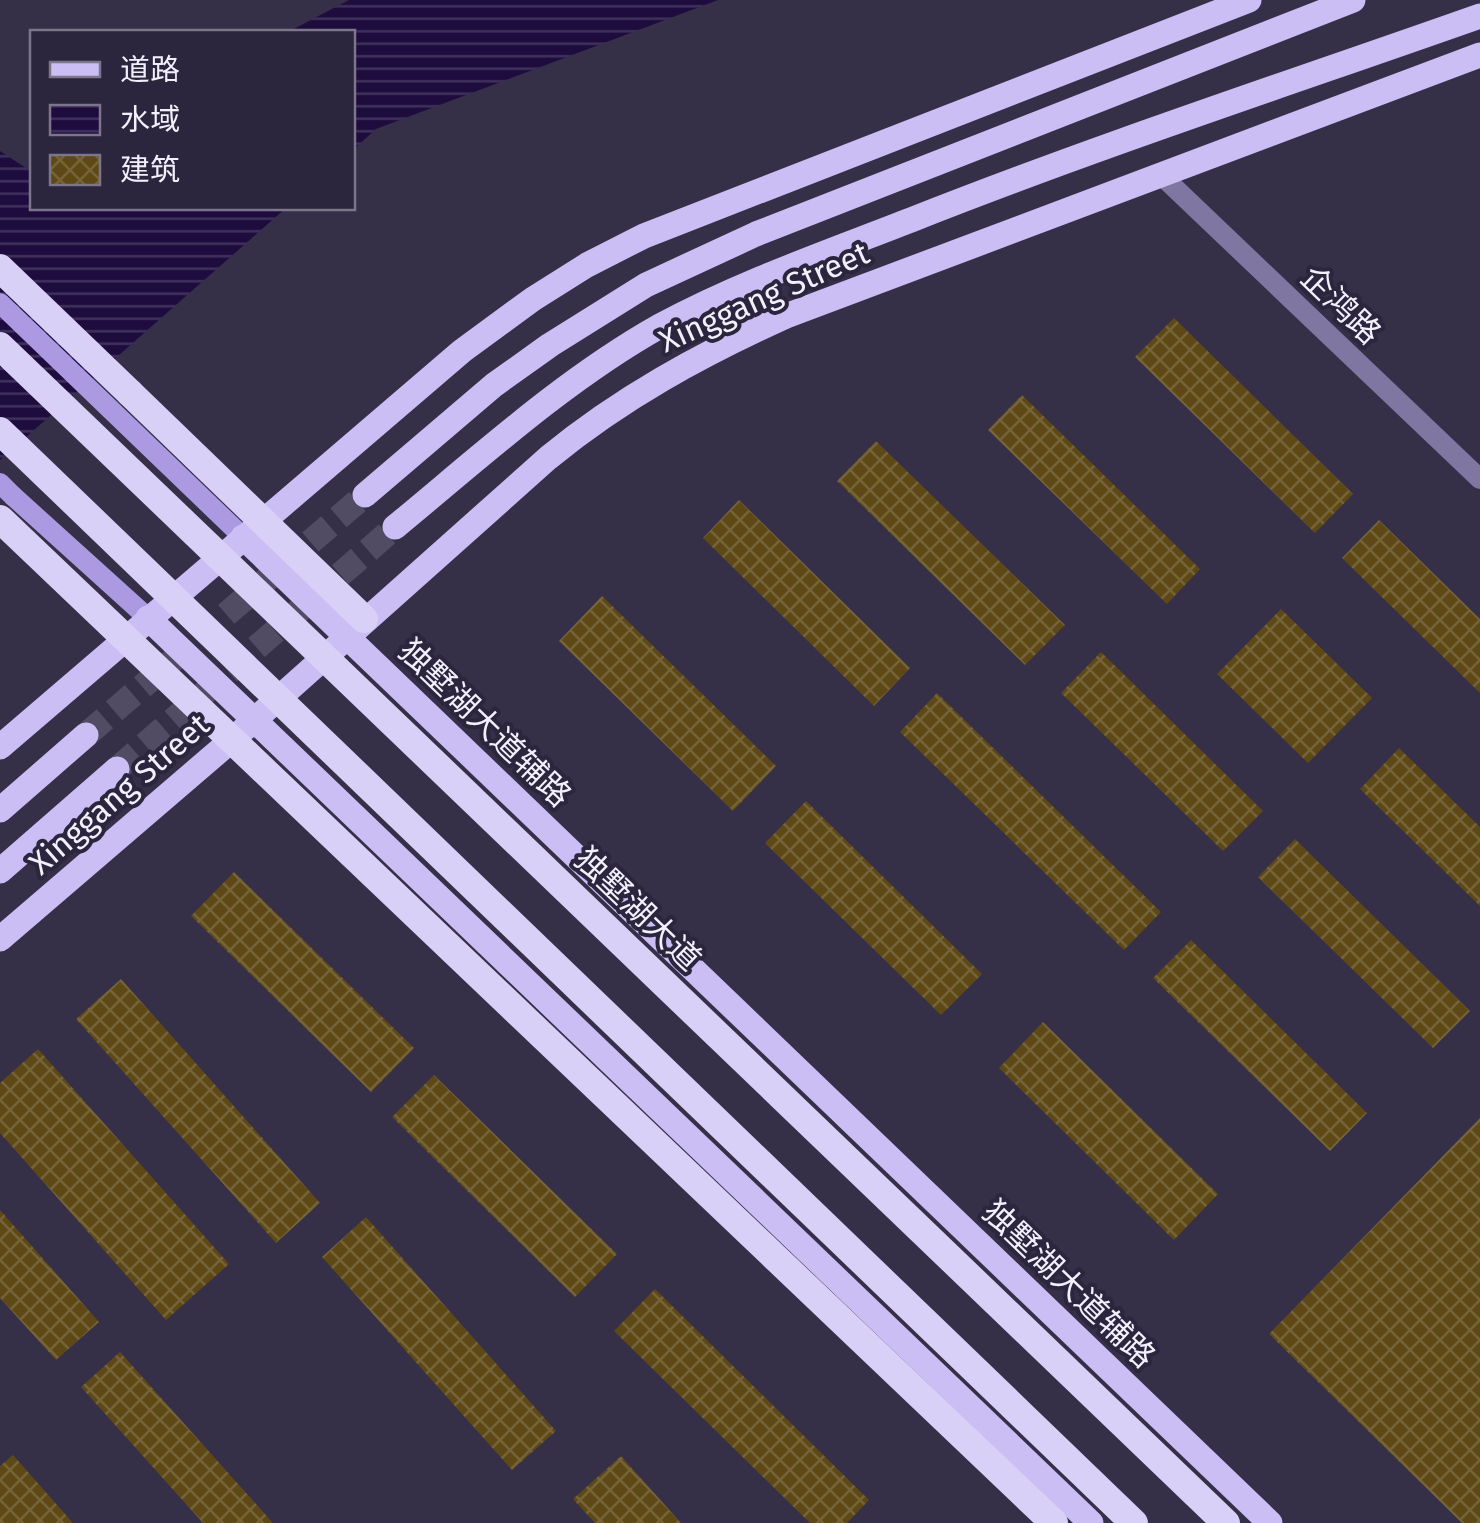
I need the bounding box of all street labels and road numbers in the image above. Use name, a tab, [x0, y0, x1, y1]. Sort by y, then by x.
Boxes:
street label: Xinggang Street	[653, 234, 875, 360]
street label: 企鸿路	[1293, 258, 1389, 352]
street label: 独墅湖大道辅路	[391, 632, 579, 814]
street label: Xinggang Street	[21, 705, 217, 882]
street label: 独墅湖大道	[567, 840, 709, 978]
street label: 独墅湖大道辅路	[975, 1193, 1163, 1375]

